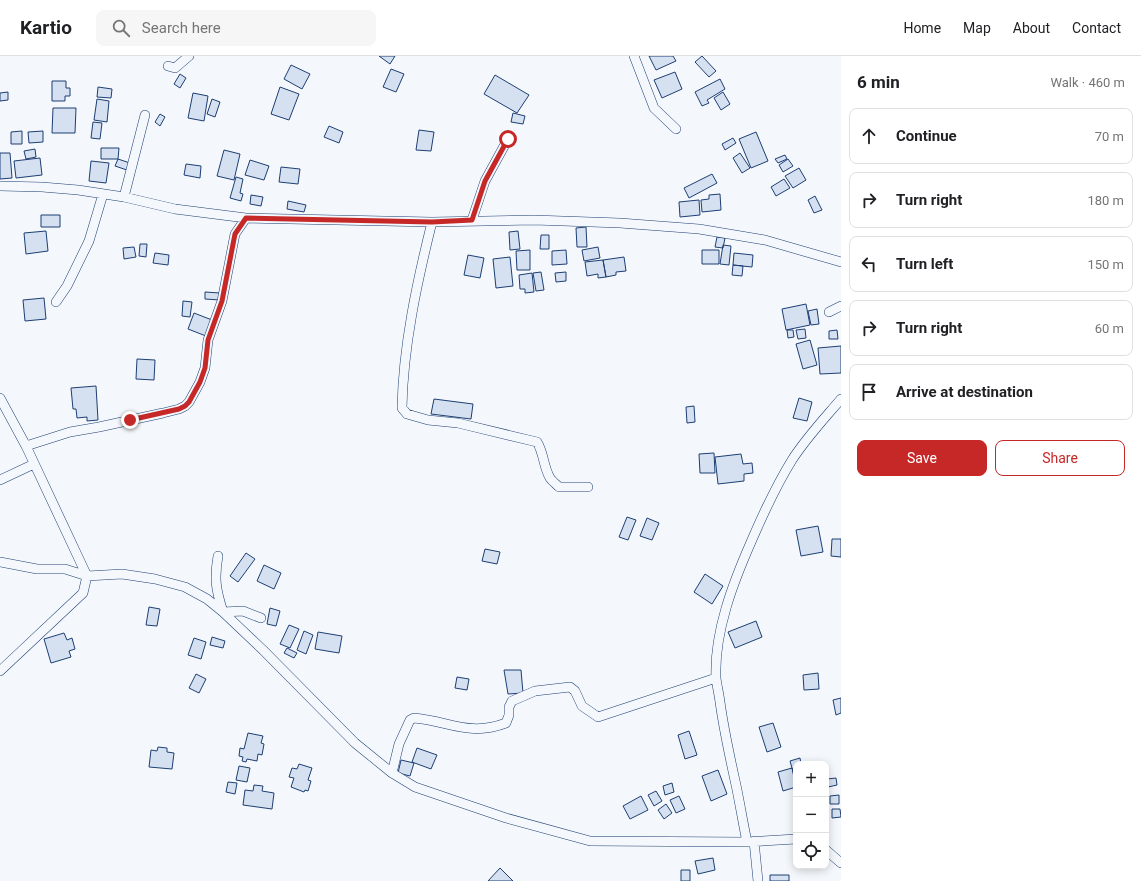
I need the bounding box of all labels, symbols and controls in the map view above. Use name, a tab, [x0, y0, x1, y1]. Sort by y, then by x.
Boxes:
search box	[96, 10, 376, 46]
text: Kartio	[20, 16, 72, 39]
icon: search	[110, 17, 132, 39]
text: Search here	[142, 19, 221, 37]
text: Home	[903, 20, 941, 36]
text: Map	[963, 20, 991, 36]
text: About	[1013, 20, 1050, 36]
text: Contact	[1072, 20, 1121, 36]
text: 6 min	[857, 72, 900, 92]
text: Walk · 460 m	[1050, 75, 1125, 90]
icon: ahead	[858, 125, 880, 147]
text: Continue	[896, 127, 957, 145]
text: 70 m	[1095, 129, 1124, 144]
route start	[499, 130, 517, 148]
icon: right	[858, 189, 880, 211]
text: Turn right	[896, 191, 962, 209]
text: 180 m	[1087, 193, 1124, 208]
icon: left	[858, 253, 880, 275]
text: Turn left	[896, 255, 953, 273]
text: 150 m	[1087, 257, 1124, 272]
icon: right	[858, 317, 880, 339]
text: Turn right	[896, 319, 962, 337]
text: 60 m	[1095, 321, 1124, 336]
icon: arrive	[858, 381, 880, 403]
text: Arrive at destination	[896, 383, 1033, 401]
route end	[121, 411, 139, 429]
button: Save	[857, 440, 987, 476]
button: Share	[995, 440, 1125, 476]
map controls	[793, 761, 829, 869]
button: +	[793, 761, 829, 797]
button: −	[793, 797, 829, 833]
button: locate	[793, 833, 829, 869]

